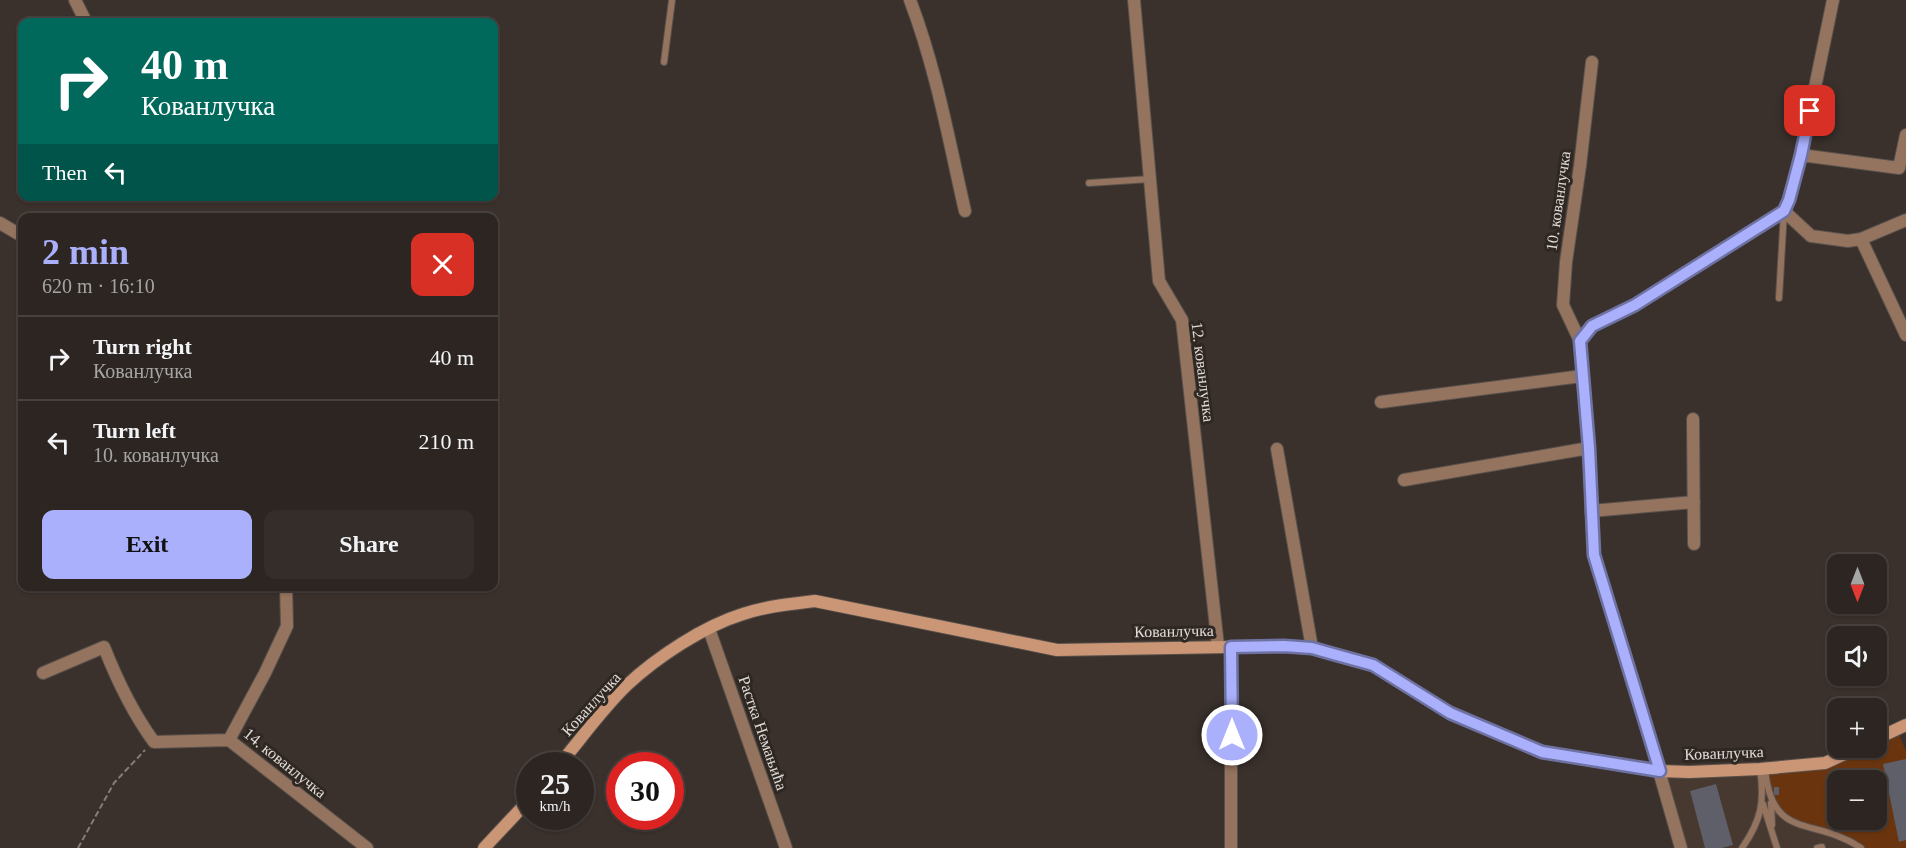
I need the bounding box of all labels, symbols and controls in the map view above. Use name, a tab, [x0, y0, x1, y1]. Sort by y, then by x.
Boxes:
icon: right	[42, 42, 120, 120]
text: 40 m	[141, 42, 229, 88]
pin	[1784, 85, 1835, 136]
text: Кованлучка	[141, 91, 275, 121]
icon: arrive	[1793, 94, 1826, 127]
street label: 10. кованлучка	[1543, 150, 1574, 252]
icon: left	[99, 156, 132, 189]
text: Then	[42, 160, 87, 185]
text: 2 min	[42, 232, 129, 272]
button: close	[411, 233, 474, 296]
text: 620 m · 16:10	[42, 275, 155, 297]
street label: 12. кованлучка	[1187, 321, 1218, 423]
text: Turn right	[93, 334, 192, 359]
icon: right	[42, 342, 75, 375]
text: 40 m	[429, 345, 474, 370]
text: Кованлучка	[93, 360, 192, 382]
text: Turn left	[93, 418, 176, 443]
icon: left	[42, 426, 75, 459]
text: 210 m	[418, 429, 474, 454]
text: 10. кованлучка	[93, 444, 219, 466]
button: Exit	[42, 510, 252, 579]
button: Share	[264, 510, 474, 579]
north arrow	[1827, 554, 1887, 614]
map controls	[1827, 554, 1887, 830]
street label: Кованлучка	[1134, 622, 1214, 641]
button: sound	[1827, 626, 1887, 686]
street label: Кованлучка	[558, 669, 625, 740]
street label: Растка Немањића	[735, 674, 791, 792]
button: +	[1827, 698, 1887, 758]
position arrow	[1200, 703, 1264, 767]
street label: 14. кованлучка	[240, 725, 329, 802]
street label: Кованлучка	[1684, 743, 1764, 764]
speed limit sign: 30	[606, 752, 684, 830]
text: 25	[540, 767, 570, 800]
button: −	[1827, 770, 1887, 830]
text: km/h	[540, 798, 570, 814]

